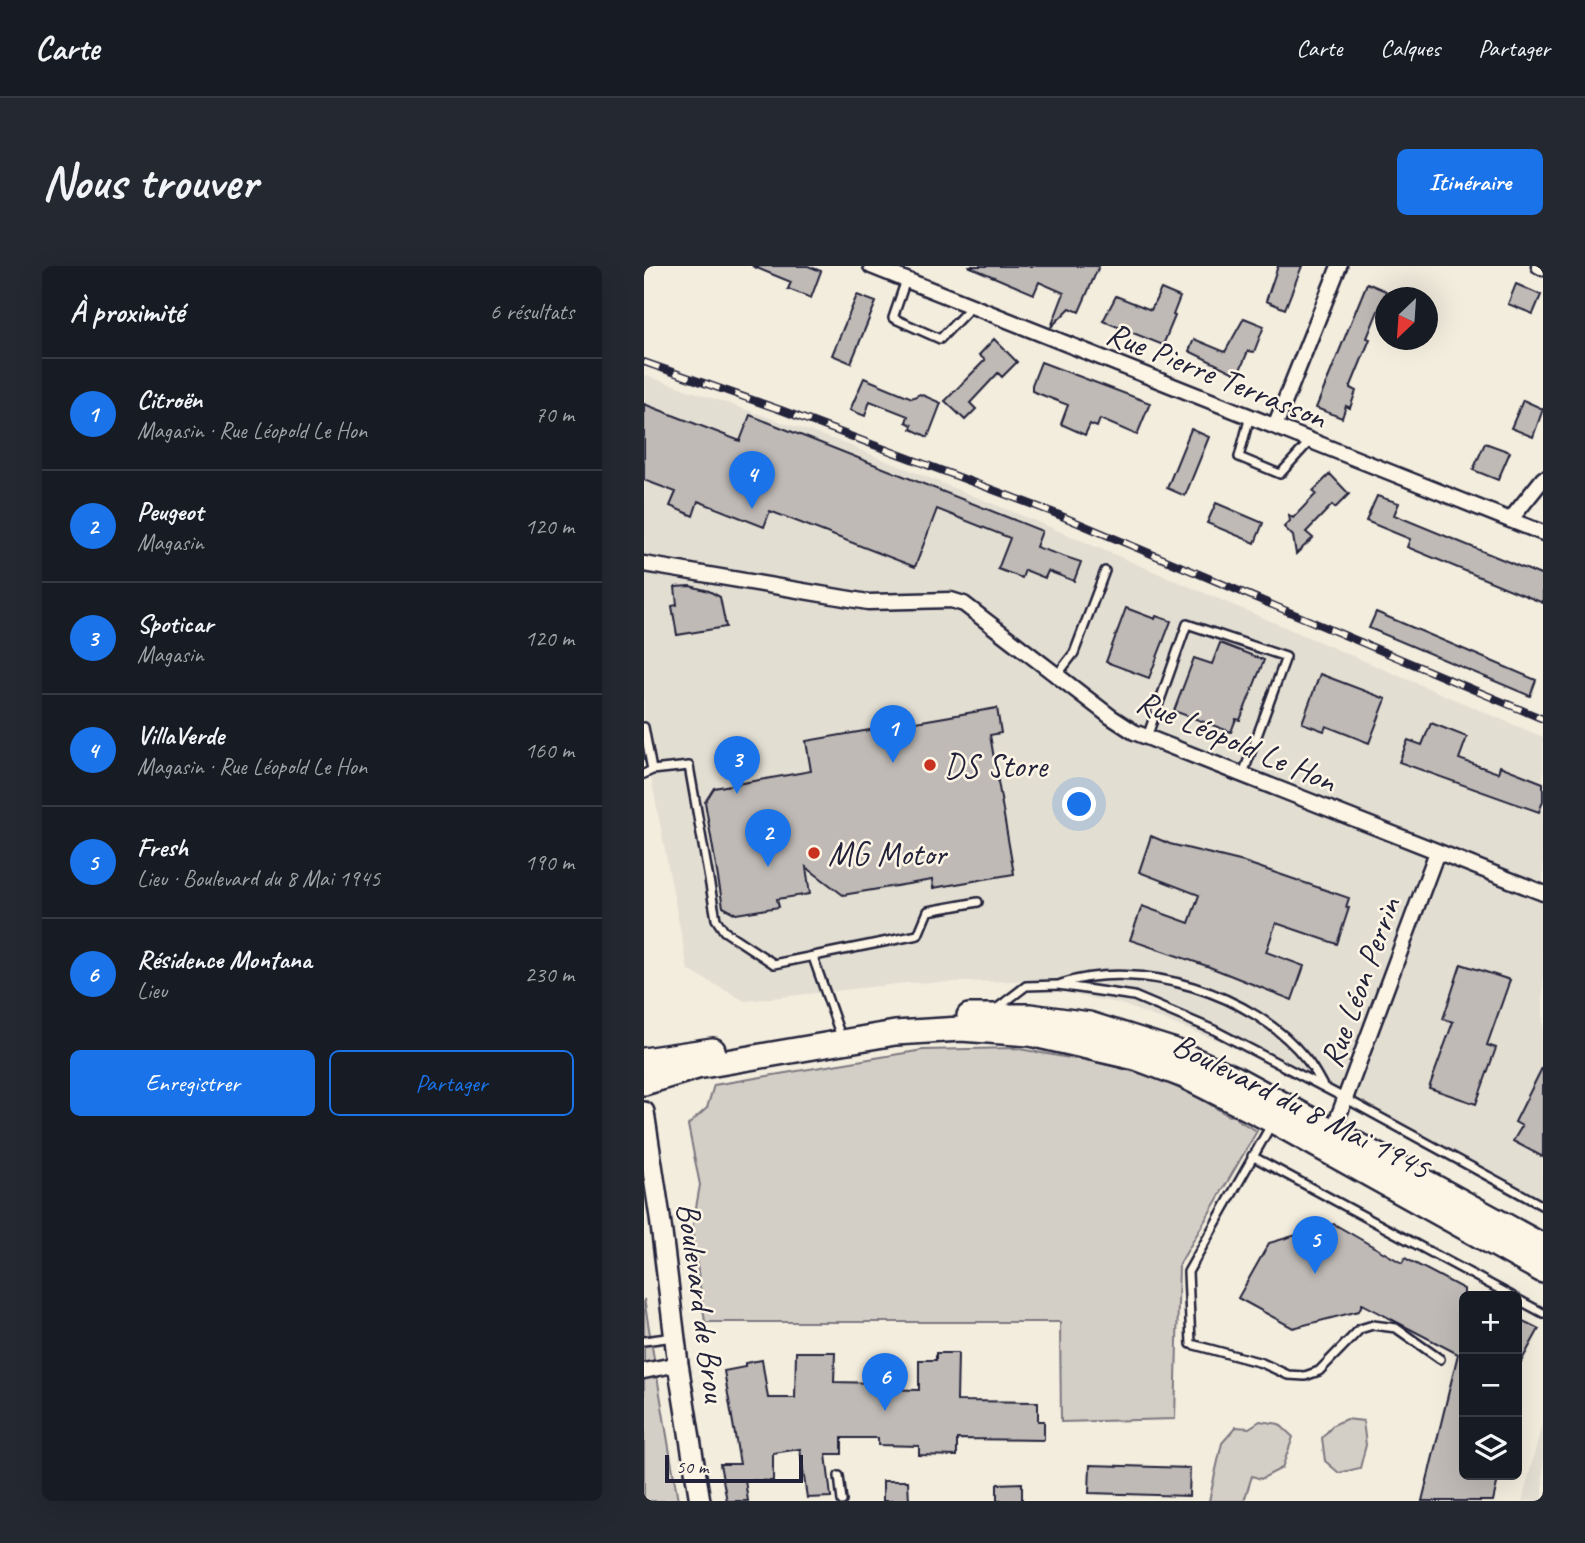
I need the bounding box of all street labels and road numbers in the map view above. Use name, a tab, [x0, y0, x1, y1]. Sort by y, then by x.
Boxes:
street label: Rue Pierre Terrasson	[1101, 312, 1334, 439]
street label: Rue Léopold Le Hon	[1131, 680, 1344, 802]
street label: Rue Léon Perrin	[1310, 891, 1410, 1073]
street label: Boulevard du 8 Mai 1945	[1166, 1023, 1439, 1190]
street label: Boulevard de Brou	[667, 1200, 737, 1406]

